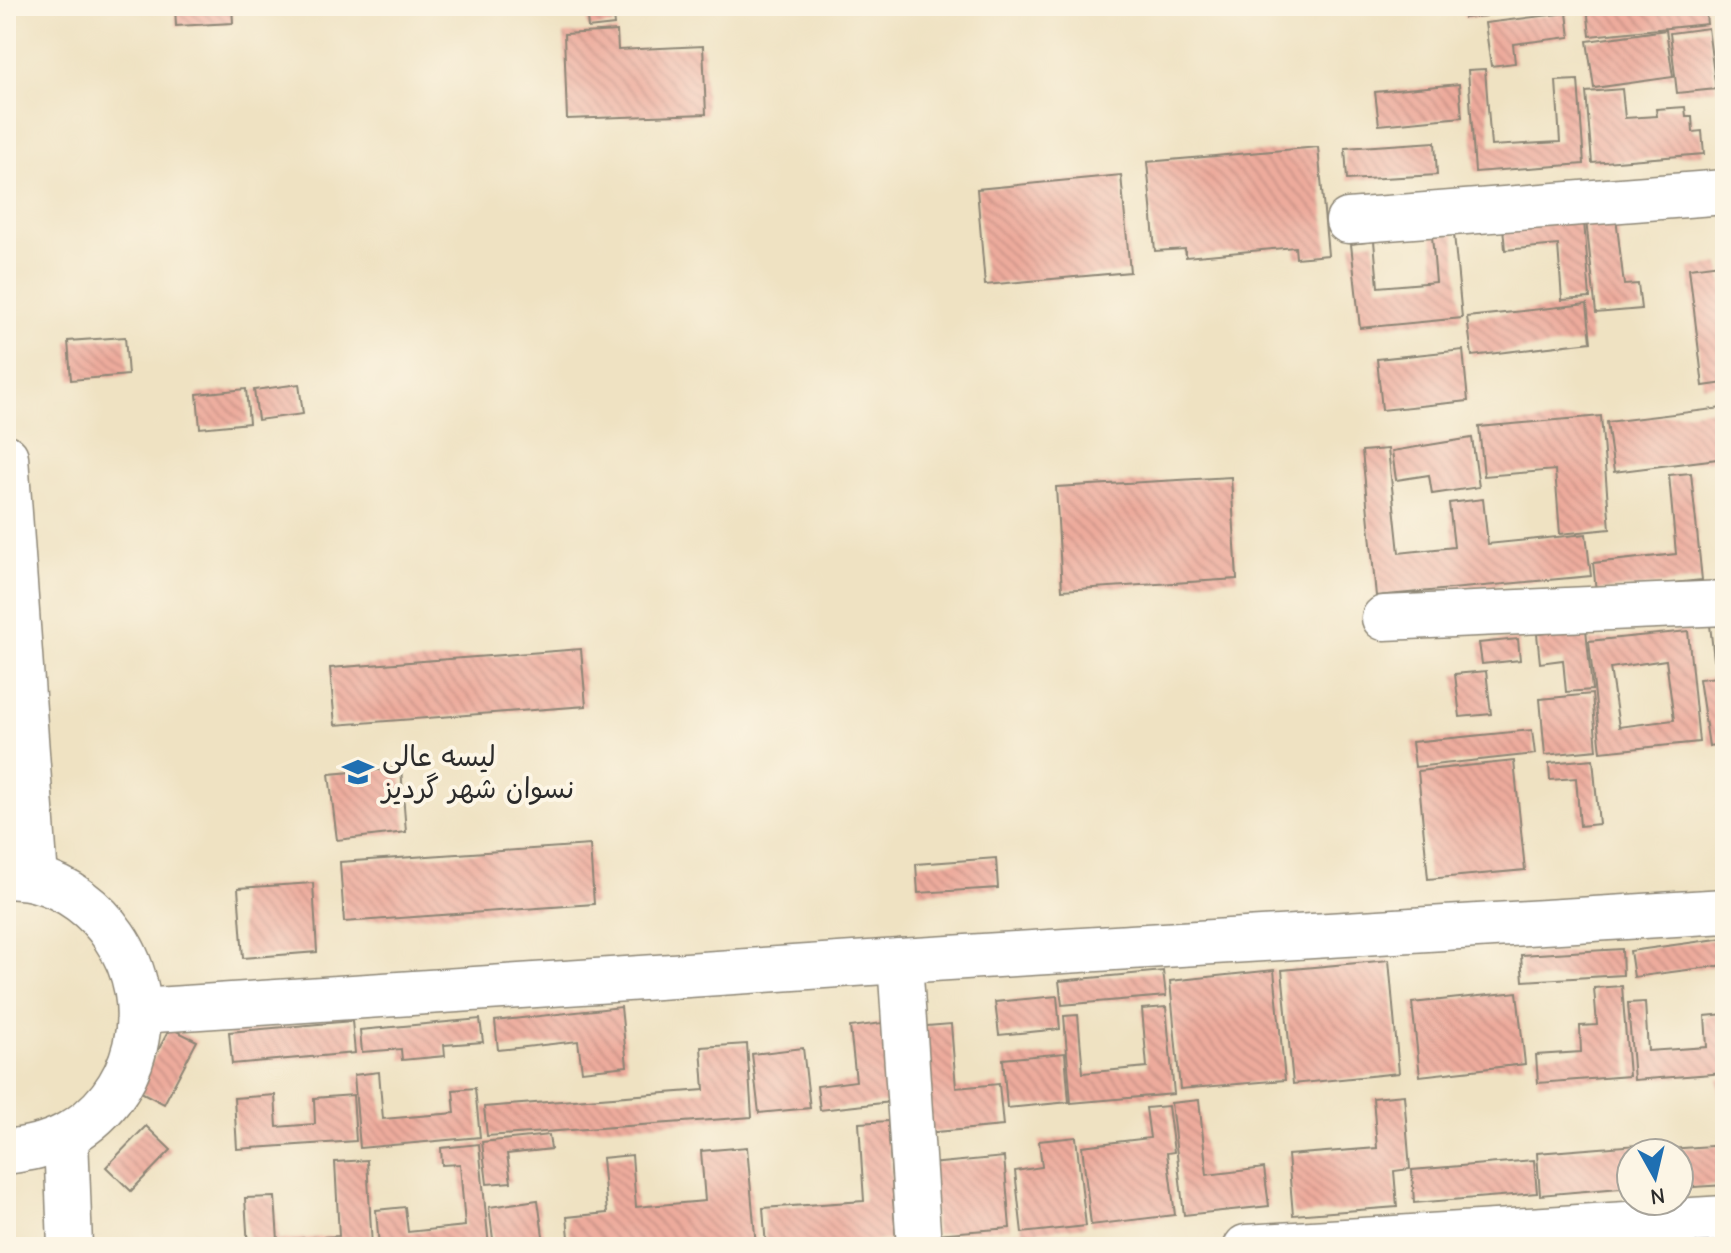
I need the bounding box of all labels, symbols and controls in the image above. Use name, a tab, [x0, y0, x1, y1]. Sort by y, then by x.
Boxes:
place label: لیسه عالی نسوان شهر گردیز	[380, 741, 576, 805]
school or university icon: لیسه عالی نسوان شهر گردیز	[341, 755, 375, 789]
north arrow	[1615, 1137, 1695, 1217]
text: N	[1649, 1182, 1667, 1210]

